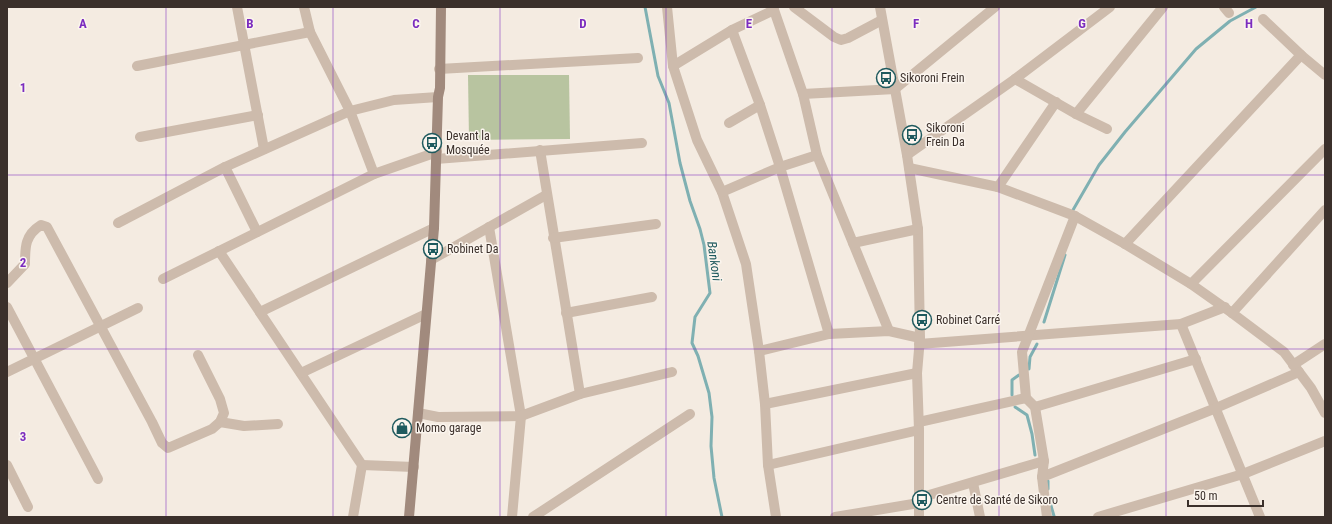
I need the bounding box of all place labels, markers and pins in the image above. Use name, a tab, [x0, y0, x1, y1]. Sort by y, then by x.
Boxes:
bus stop icon: Sikoroni Frein	[875, 67, 897, 89]
place label: Sikoroni Frein	[900, 71, 965, 85]
place label: Sikoroni Frein Da	[926, 121, 965, 149]
bus stop icon: Sikoroni Frein Da	[901, 124, 923, 146]
place label: Devant la Mosquée	[446, 129, 490, 157]
bus stop icon: Devant la Mosquée	[421, 132, 443, 154]
bus stop icon: Robinet Da	[422, 238, 444, 260]
place label: Robinet Da	[447, 242, 499, 256]
bus stop icon: Robinet Carré	[911, 309, 933, 331]
place label: Robinet Carré	[936, 313, 1001, 327]
shop icon: Momo garage	[391, 417, 413, 439]
place label: Momo garage	[416, 421, 482, 435]
bus stop icon: Centre de Santé de Sikoro	[911, 489, 933, 511]
place label: Centre de Santé de Sikoro	[936, 493, 1058, 507]

